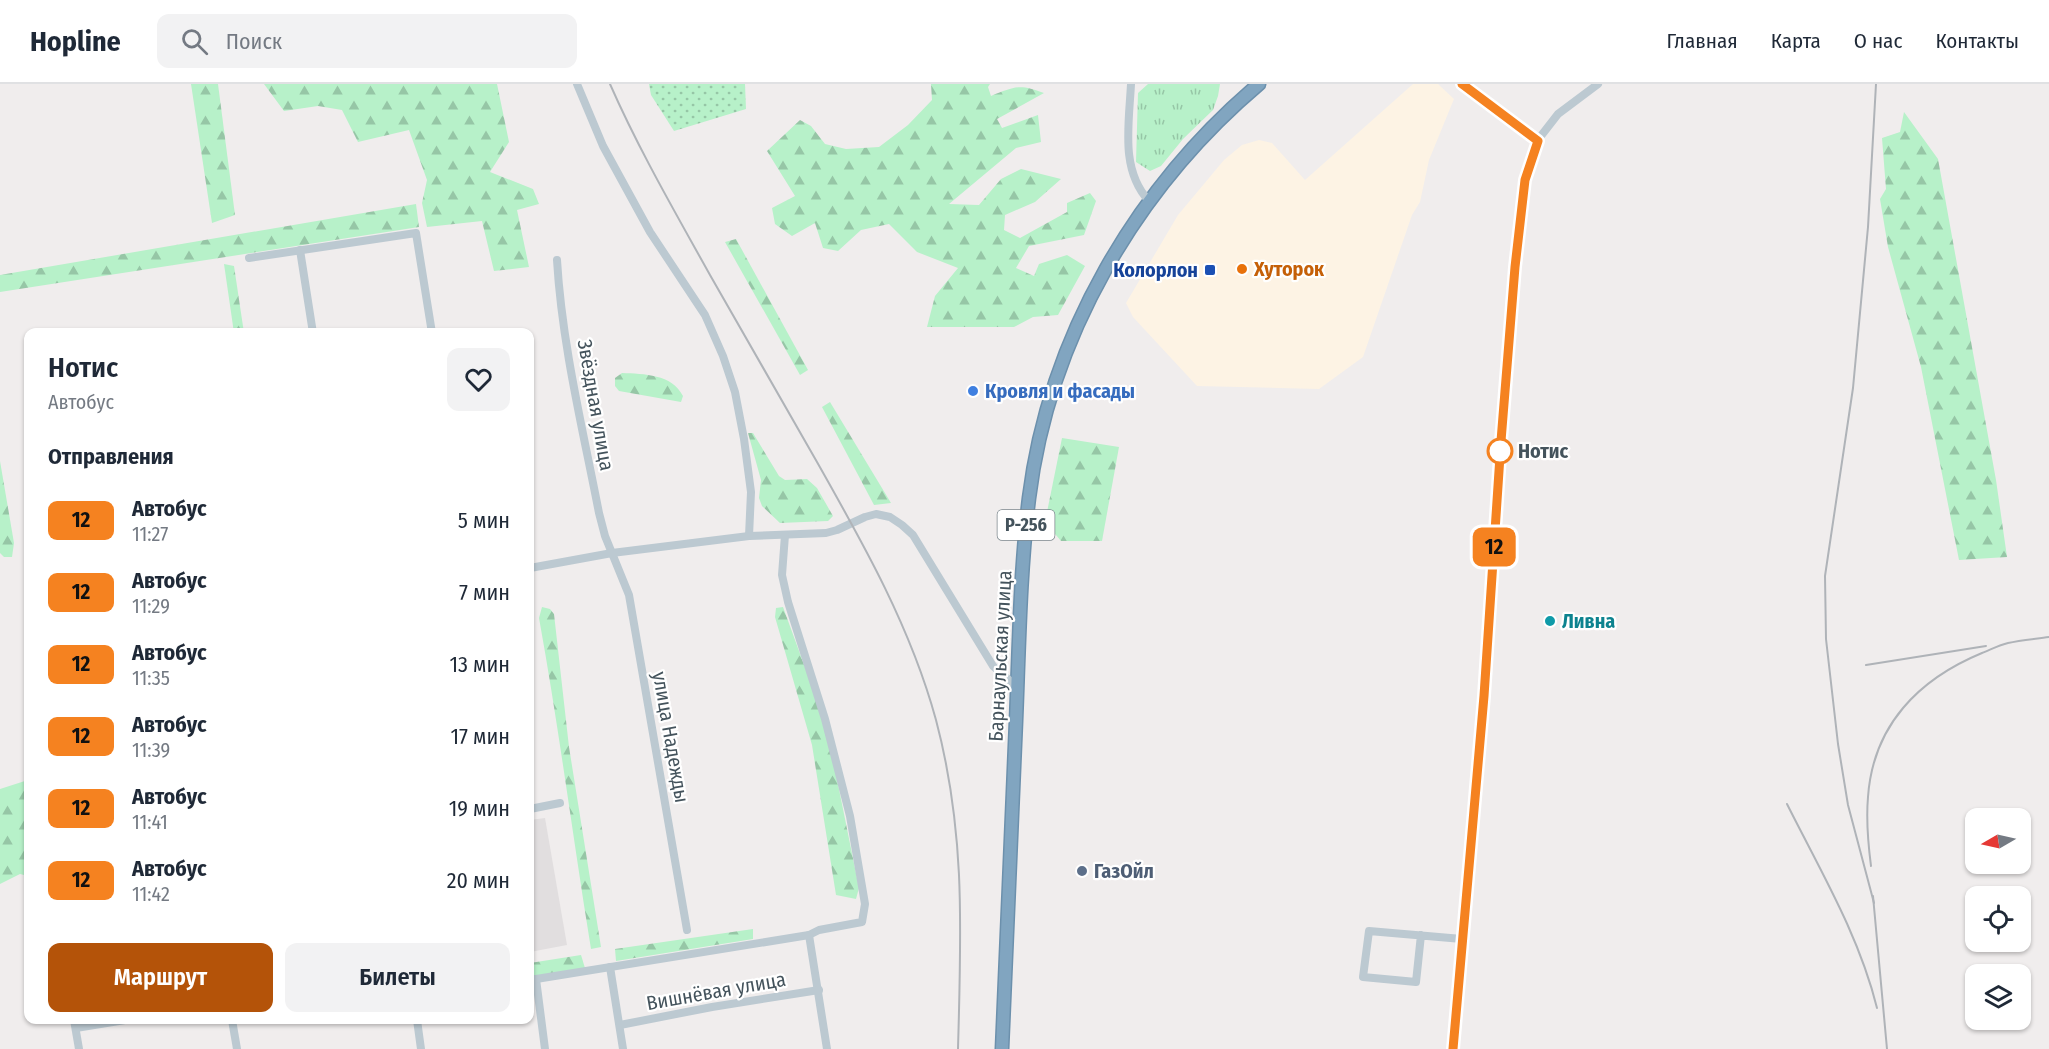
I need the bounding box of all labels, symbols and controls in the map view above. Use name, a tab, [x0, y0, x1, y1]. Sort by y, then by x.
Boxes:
search box	[157, 14, 577, 68]
text: Hopline	[30, 25, 121, 58]
icon: search	[178, 25, 211, 58]
text: Поиск	[226, 28, 282, 55]
text: Главная	[1667, 28, 1738, 54]
text: Карта	[1771, 28, 1821, 54]
text: О нас	[1854, 28, 1902, 54]
text: Контакты	[1935, 28, 2019, 54]
place label: Хуторок	[1253, 257, 1325, 281]
place label: Колорлон	[1113, 258, 1198, 282]
marker: Хуторок	[1235, 262, 1249, 276]
marker: Колорлон	[1203, 263, 1217, 277]
street label: Звёздная улица	[573, 338, 619, 472]
button: heart	[447, 348, 510, 411]
text: Нотис	[48, 351, 118, 384]
place label: Кровля и фасады	[985, 379, 1135, 403]
marker: Кровля и фасады	[966, 384, 980, 398]
text: Автобус	[48, 390, 114, 414]
marker: Нотис	[1487, 438, 1513, 464]
place label: Нотис	[1518, 439, 1569, 463]
text: Отправления	[48, 443, 174, 470]
text: Автобус	[132, 495, 207, 522]
text: 12	[72, 507, 90, 533]
text: 5 мин	[458, 507, 510, 534]
road number: Р-256	[998, 510, 1054, 540]
text: 11:27	[132, 522, 168, 546]
line badge: 12	[1467, 528, 1521, 566]
text: 12	[1485, 534, 1503, 560]
text: Автобус	[132, 567, 207, 594]
street label: Барнаульская улица	[984, 570, 1016, 742]
text: 12	[72, 579, 90, 605]
text: 7 мин	[459, 579, 510, 606]
text: 11:29	[132, 594, 170, 618]
place label: Ливна	[1562, 609, 1615, 633]
marker: Ливна	[1543, 614, 1557, 628]
text: Автобус	[132, 639, 207, 666]
text: 12	[72, 651, 90, 677]
text: 13 мин	[449, 651, 510, 678]
text: 11:35	[132, 666, 170, 690]
street label: улица Надежды	[648, 670, 694, 804]
text: Автобус	[132, 711, 207, 738]
text: 12	[72, 723, 90, 749]
text: 17 мин	[450, 723, 510, 750]
text: 11:39	[132, 738, 170, 762]
text: Автобус	[132, 783, 207, 810]
text: 12	[72, 795, 90, 821]
text: 19 мин	[449, 795, 510, 822]
north arrow	[1965, 808, 2031, 874]
map controls	[1965, 808, 2031, 1030]
text: 11:41	[132, 810, 168, 834]
text: Автобус	[132, 855, 207, 882]
place label: ГазОйл	[1094, 859, 1154, 883]
marker: ГазОйл	[1075, 864, 1089, 878]
text: 12	[72, 867, 90, 893]
text: 20 мин	[447, 867, 510, 894]
text: 11:42	[132, 882, 170, 906]
button: locate	[1965, 886, 2031, 952]
button: Маршрут	[48, 943, 273, 1012]
button: Билеты	[285, 943, 510, 1012]
button: layers	[1965, 964, 2031, 1030]
street label: Вишнёвая улица	[645, 967, 787, 1015]

